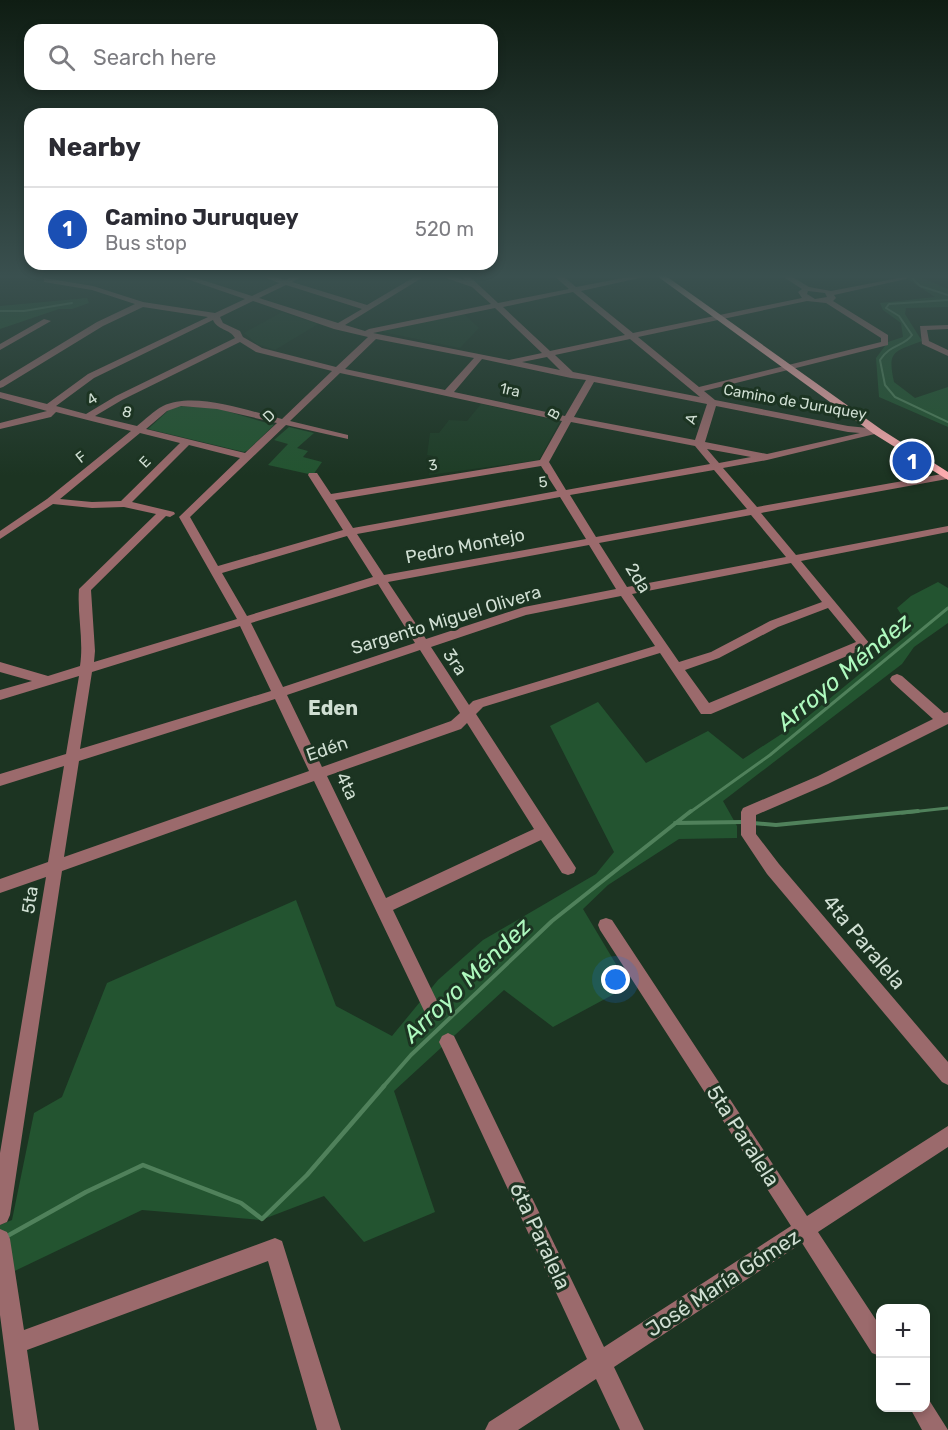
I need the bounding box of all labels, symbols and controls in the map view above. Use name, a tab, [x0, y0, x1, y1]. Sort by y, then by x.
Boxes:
search box	[24, 24, 498, 90]
icon: search	[45, 41, 78, 74]
text: Search here	[93, 44, 216, 71]
text: Nearby	[48, 132, 141, 163]
text: Camino Juruquey	[105, 204, 299, 231]
text: 1	[63, 217, 72, 241]
text: 520 m	[415, 217, 474, 241]
text: Bus stop	[105, 231, 187, 255]
street label: 1ra	[498, 379, 522, 401]
street label: Camino de Juruquey	[722, 381, 868, 423]
street label: 4	[83, 389, 101, 409]
street label: 8	[120, 402, 134, 422]
street label: B	[544, 405, 564, 423]
street label: D	[259, 406, 279, 426]
street label: A	[681, 411, 701, 427]
pin: 1	[892, 438, 932, 484]
street label: F	[72, 447, 90, 467]
street label: E	[135, 452, 155, 472]
street label: 3	[427, 455, 439, 475]
street label: 5	[537, 472, 549, 492]
street label: Pedro Montejo	[403, 524, 527, 568]
street label: 2da	[620, 559, 656, 597]
street label: Sargento Miguel Olivera	[348, 581, 544, 659]
water label: Arroyo Méndez	[770, 608, 917, 738]
street label: 3ra	[438, 644, 472, 680]
district label: Eden	[308, 696, 358, 720]
street label: Edén	[303, 732, 351, 766]
street label: 4ta	[331, 769, 363, 803]
street label: 5ta	[17, 885, 43, 915]
street label: 4ta Paralela	[818, 889, 911, 994]
water label: Arroyo Méndez	[396, 912, 537, 1049]
your location	[601, 965, 630, 994]
street label: 5ta Paralela	[702, 1081, 785, 1191]
street label: 6ta Paralela	[505, 1178, 576, 1293]
street label: José María Gómez	[641, 1223, 804, 1342]
map controls	[876, 1304, 930, 1412]
button: +	[876, 1304, 930, 1358]
button: −	[876, 1358, 930, 1412]

